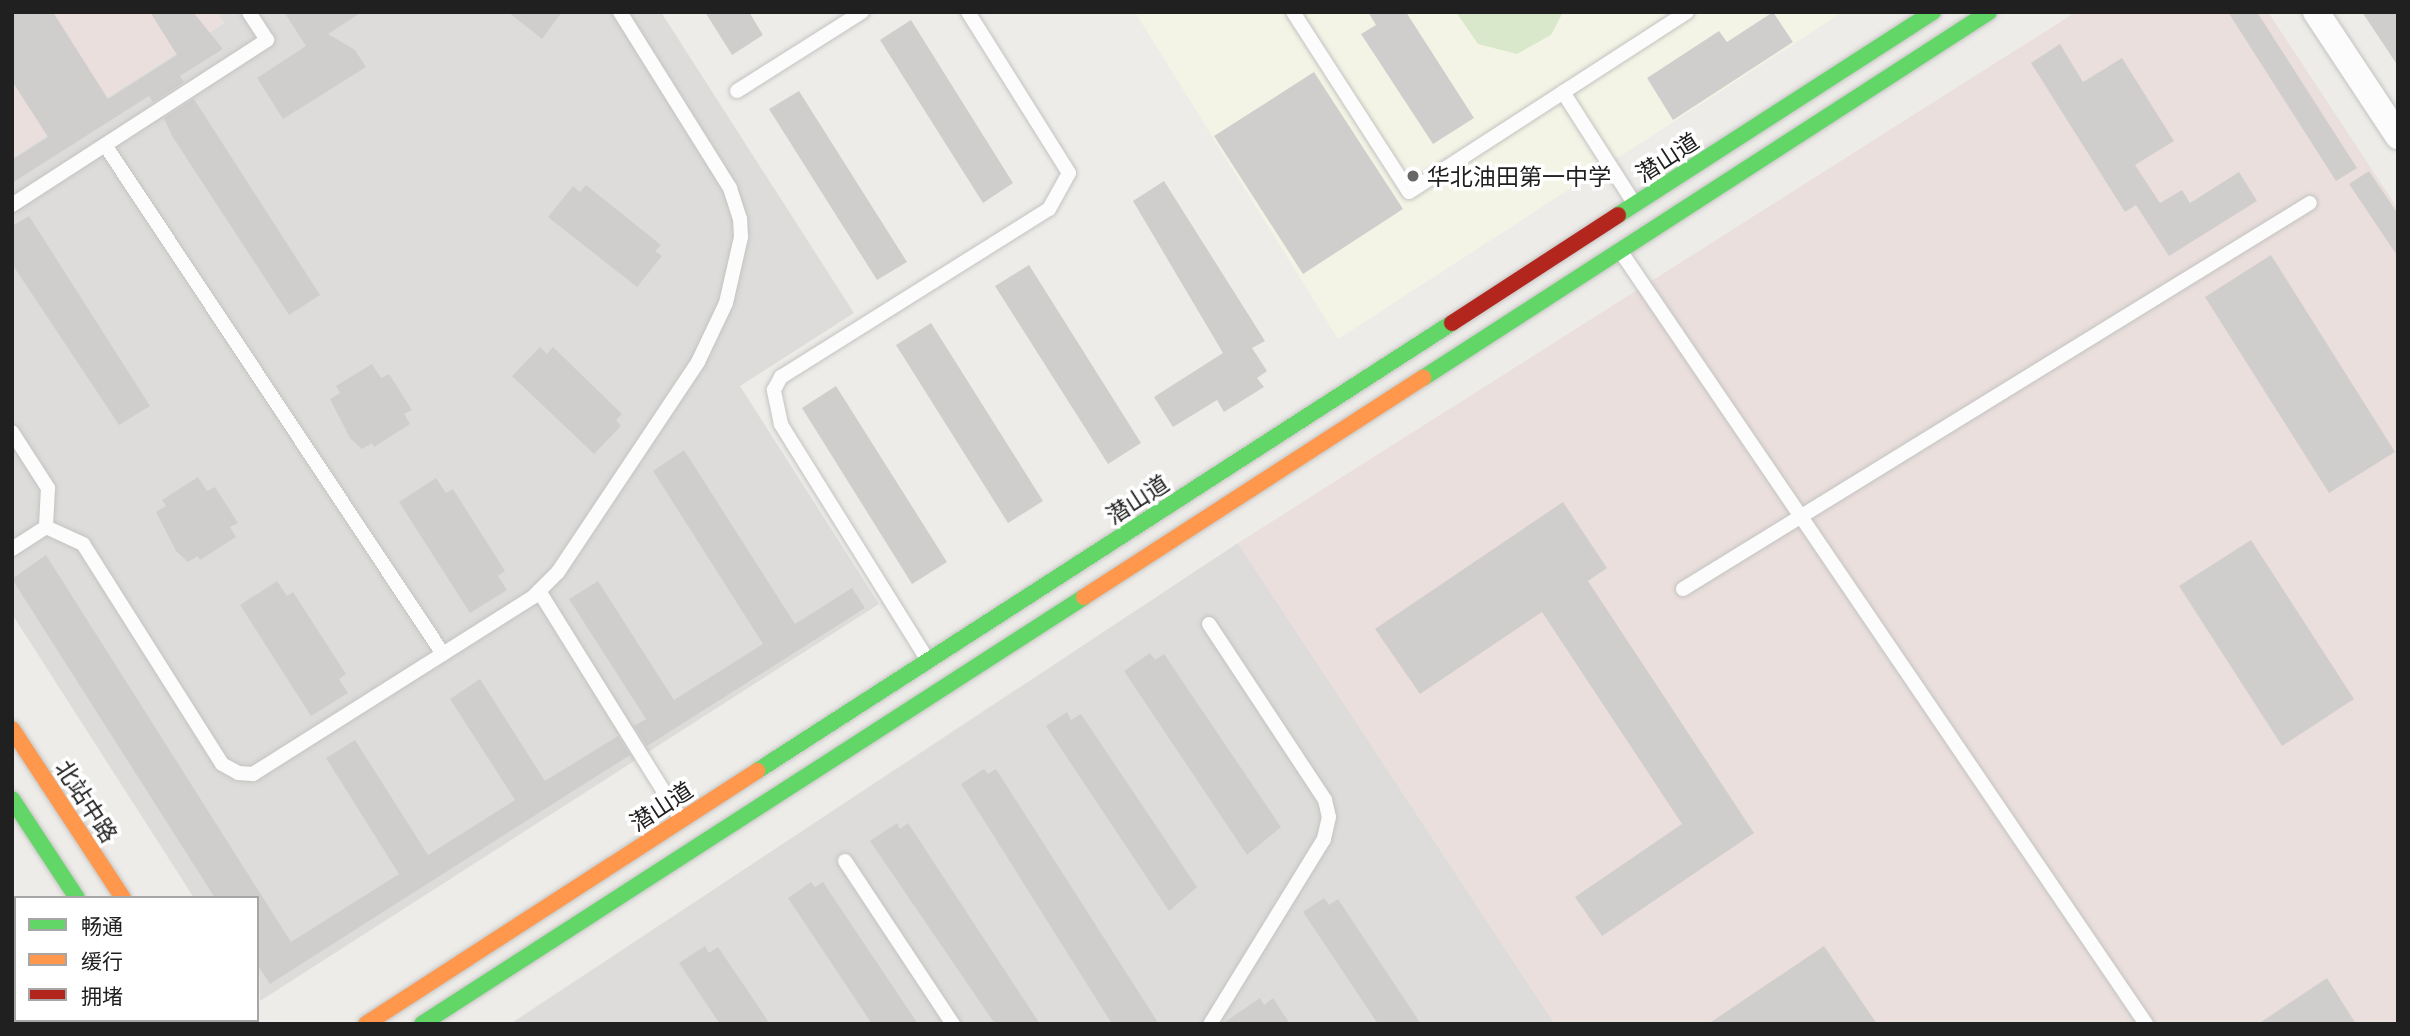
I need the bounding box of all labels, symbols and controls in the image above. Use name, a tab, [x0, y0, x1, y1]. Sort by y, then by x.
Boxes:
street label: 潜山道	[1631, 127, 1703, 187]
place label: 华北油田第一中学	[1427, 162, 1611, 190]
marker: 华北油田第一中学	[1405, 168, 1421, 184]
street label: 潜山道	[1101, 469, 1173, 529]
street label: 北站中路	[50, 755, 124, 847]
street label: 潜山道	[625, 776, 697, 836]
legend	[14, 896, 259, 1022]
text: 畅通	[81, 913, 123, 939]
text: 缓行	[81, 948, 123, 974]
text: 拥堵	[81, 983, 123, 1009]

